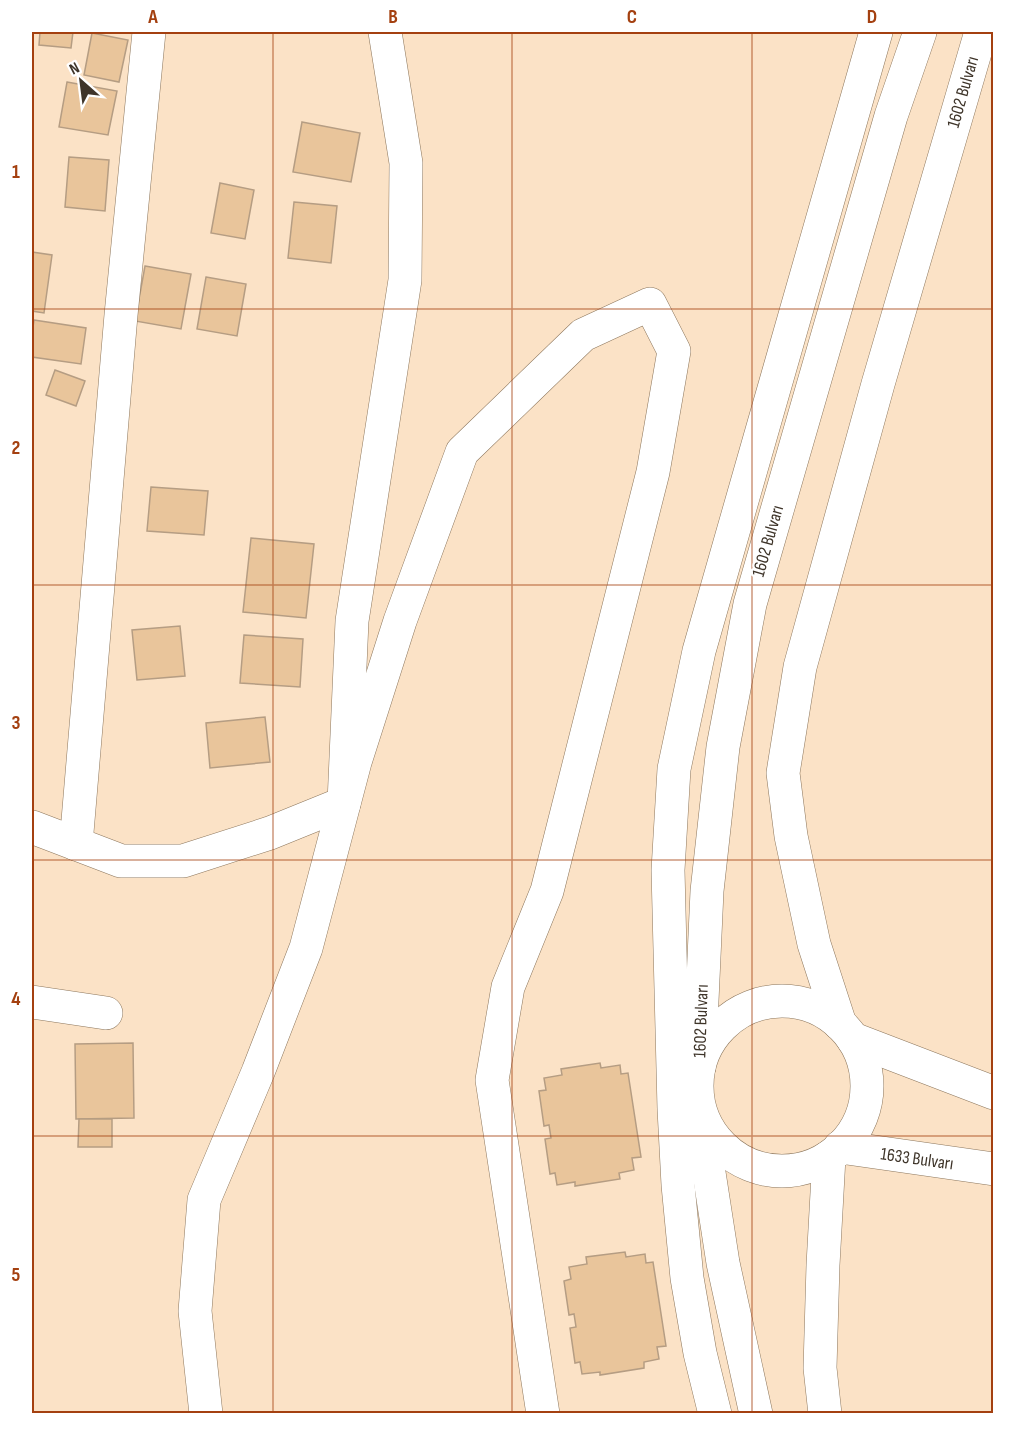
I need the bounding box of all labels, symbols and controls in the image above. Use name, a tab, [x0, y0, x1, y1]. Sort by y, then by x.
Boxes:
text: A	[147, 5, 158, 29]
text: B	[388, 5, 398, 29]
text: C	[627, 5, 637, 29]
text: D	[867, 5, 877, 29]
north arrow	[51, 51, 111, 111]
street label: 1602 Bulvarı	[943, 54, 983, 130]
text: N	[66, 59, 83, 79]
text: 1	[12, 160, 20, 184]
text: 2	[12, 436, 20, 460]
street label: 1602 Bulvarı	[748, 503, 788, 579]
text: 3	[12, 711, 21, 735]
street label: 1602 Bulvarı	[689, 984, 713, 1058]
text: 4	[11, 987, 21, 1011]
street label: 1633 Bulvarı	[879, 1144, 955, 1174]
text: 5	[12, 1263, 21, 1287]

